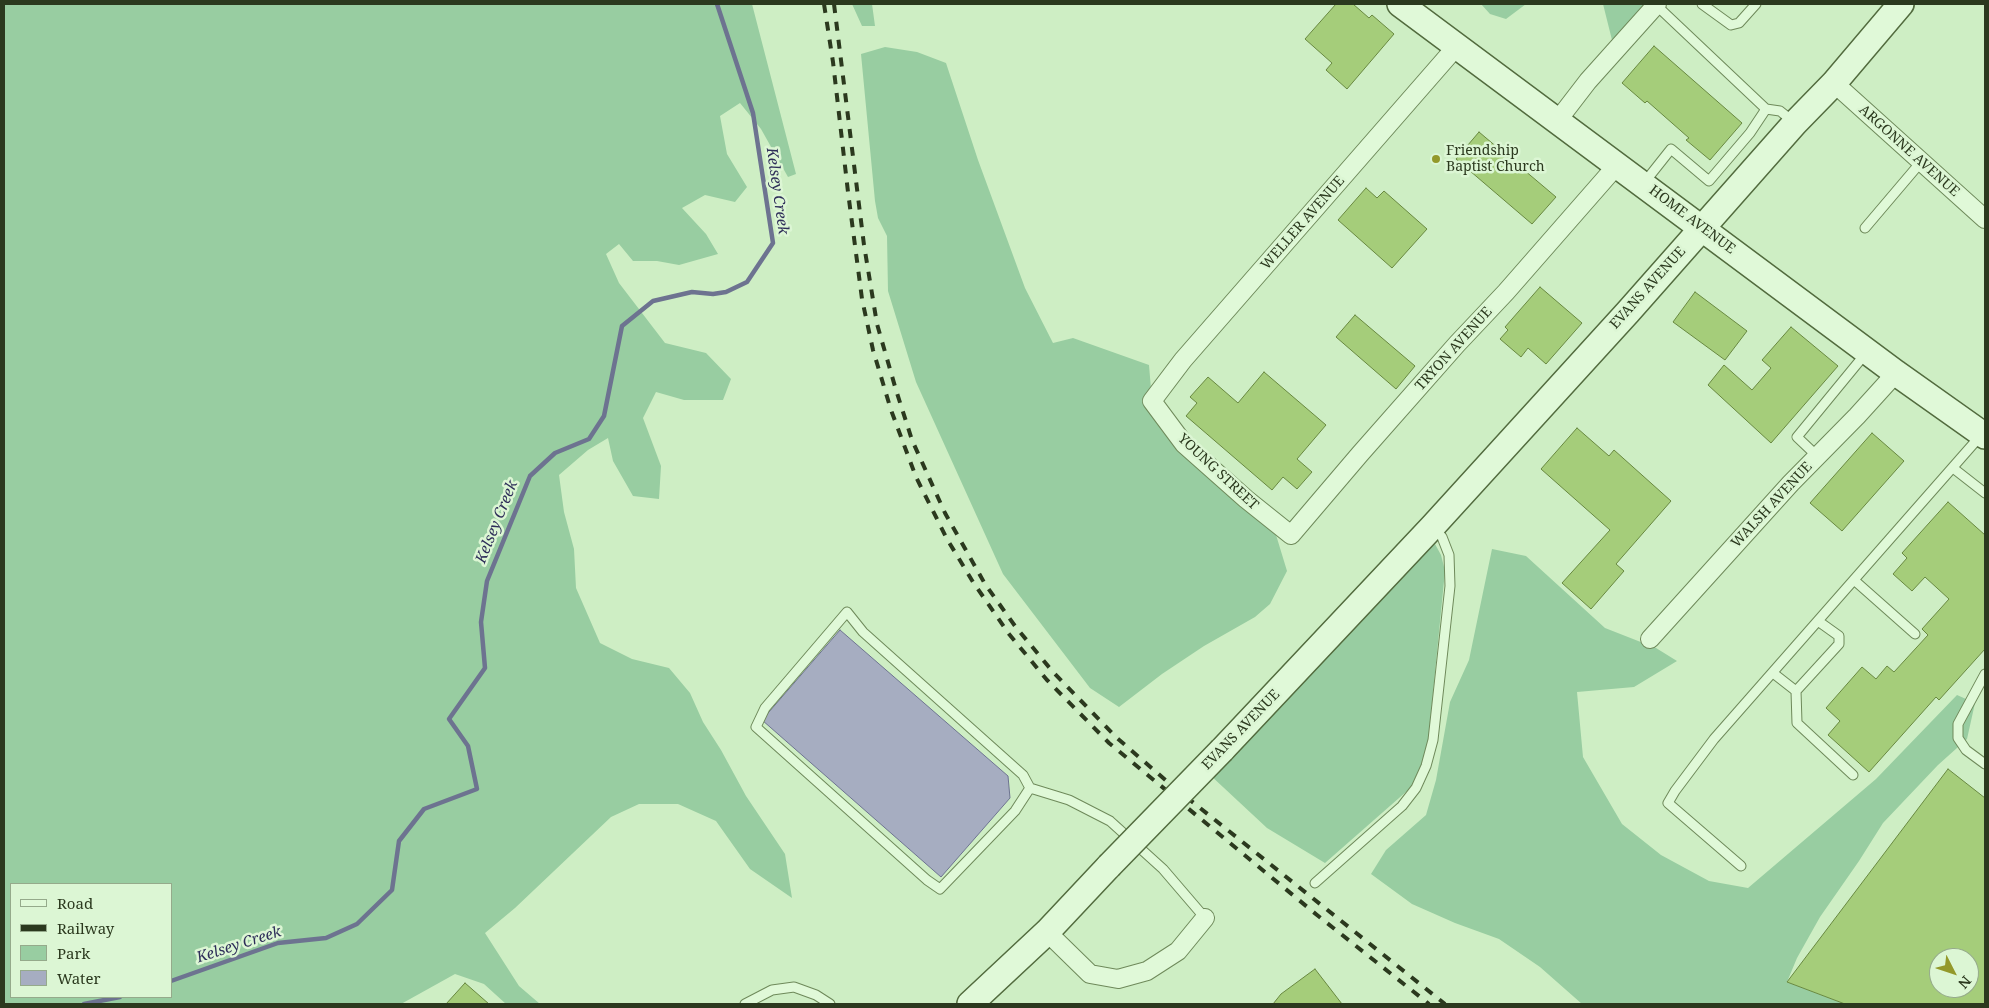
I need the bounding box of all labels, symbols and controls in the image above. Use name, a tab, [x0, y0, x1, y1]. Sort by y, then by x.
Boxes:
street label: ARGONNE AVENUE	[1855, 102, 1963, 200]
place label: Friendship Baptist Church	[1446, 143, 1545, 176]
water label: Kelsey Creek	[762, 146, 792, 236]
marker: Friendship Baptist Church	[1430, 153, 1442, 165]
street label: WELLER AVENUE	[1258, 173, 1348, 273]
street label: HOME AVENUE	[1646, 182, 1738, 258]
street label: EVANS AVENUE	[1607, 243, 1689, 333]
street label: TRYON AVENUE	[1412, 304, 1496, 394]
street label: YOUNG STREET	[1174, 430, 1262, 514]
street label: WALSH AVENUE	[1728, 459, 1816, 551]
water label: Kelsey Creek	[472, 478, 522, 566]
street label: EVANS AVENUE	[1199, 686, 1283, 774]
legend	[10, 883, 172, 998]
text: Road	[57, 893, 93, 913]
text: Railway	[57, 918, 114, 938]
water label: Kelsey Creek	[194, 923, 284, 967]
text: Park	[57, 943, 90, 963]
north arrow	[1929, 948, 1979, 998]
text: Water	[57, 968, 100, 988]
text: N	[1954, 972, 1976, 993]

